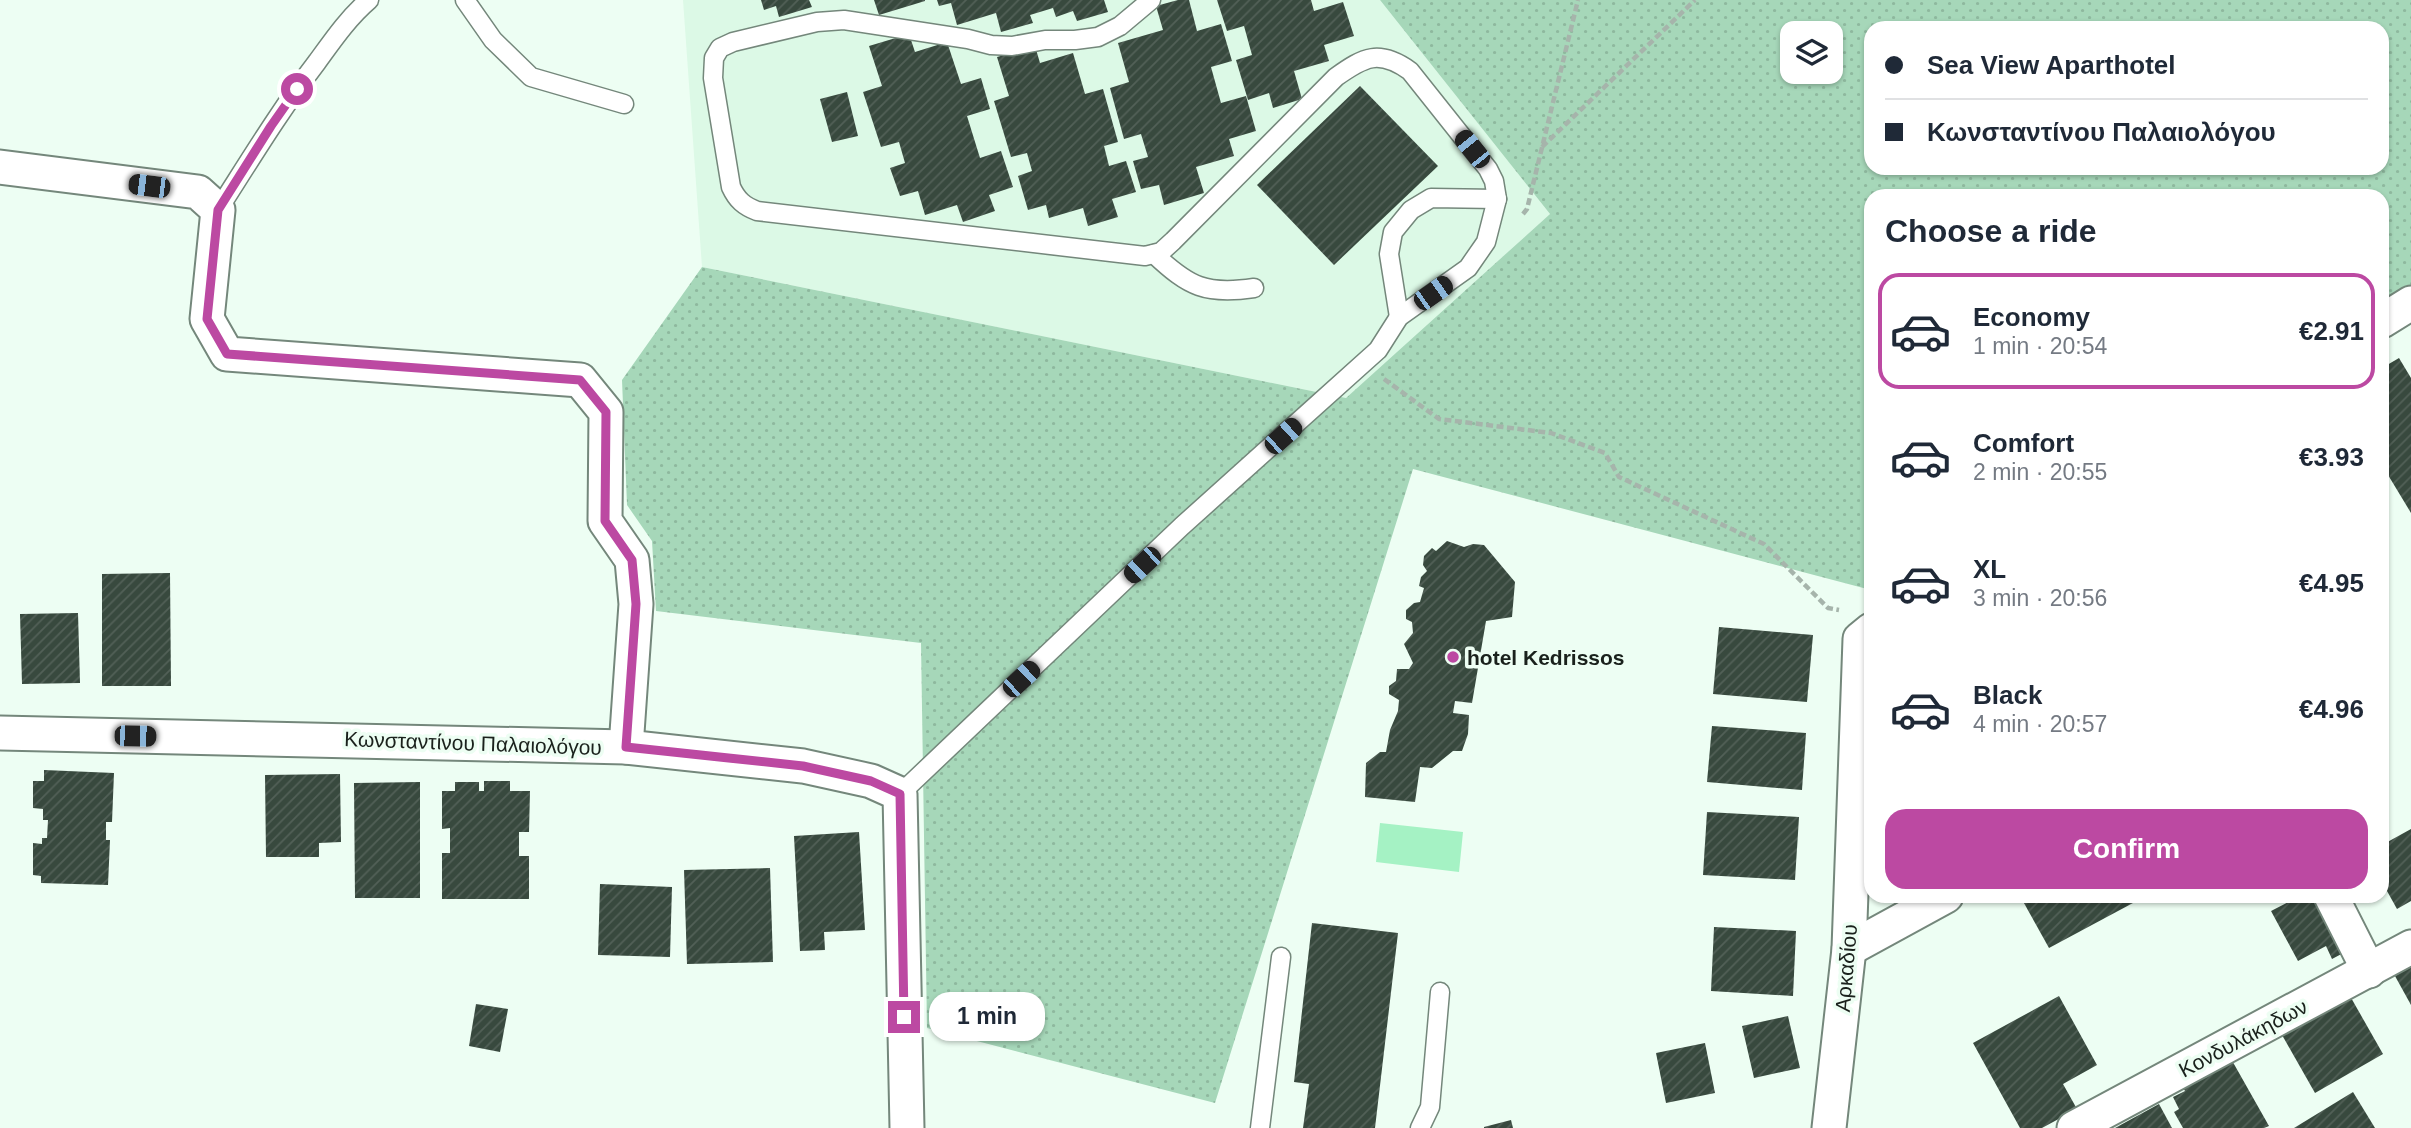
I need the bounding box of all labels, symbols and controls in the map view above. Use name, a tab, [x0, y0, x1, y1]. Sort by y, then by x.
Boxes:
map controls	[1780, 21, 1843, 84]
button: layers	[1780, 21, 1843, 84]
text: Sea View Aparthotel	[1927, 50, 2176, 80]
route start	[281, 73, 313, 105]
text: Κωνσταντίνου Παλαιολόγου	[1927, 117, 2276, 147]
car	[1451, 126, 1494, 172]
car	[127, 173, 172, 199]
text: Choose a ride	[1885, 213, 2097, 249]
car	[1410, 272, 1457, 314]
icon: car	[1889, 300, 1952, 363]
text: Economy	[1973, 302, 2090, 332]
text: €2.91	[2299, 316, 2364, 346]
text: 1 min · 20:54	[1973, 333, 2107, 359]
car	[1261, 414, 1306, 458]
icon: car	[1889, 426, 1952, 489]
text: Comfort	[1973, 428, 2074, 458]
text: €3.93	[2299, 442, 2364, 472]
text: 2 min · 20:55	[1973, 459, 2107, 485]
car	[1120, 543, 1165, 587]
icon: car	[1889, 552, 1952, 615]
text: XL	[1973, 554, 2006, 584]
text: €4.95	[2299, 568, 2364, 598]
text: 3 min · 20:56	[1973, 585, 2107, 611]
place label: hotel Kedrissos	[1467, 646, 1625, 669]
marker: hotel Kedrissos	[1445, 649, 1461, 665]
car	[999, 657, 1044, 701]
icon: car	[1889, 678, 1952, 741]
text: Black	[1973, 680, 2042, 710]
text: €4.96	[2299, 694, 2364, 724]
text: 4 min · 20:57	[1973, 711, 2107, 737]
car	[114, 725, 157, 747]
street label: Κωνσταντίνου Παλαιολόγου	[344, 727, 602, 759]
button: Confirm	[1885, 809, 2368, 889]
street label: Αρκαδίου	[1831, 923, 1861, 1013]
callout: 1 min	[928, 992, 1044, 1042]
street label: Κονδυλάκηδων	[2175, 994, 2311, 1082]
route end	[888, 1001, 920, 1033]
text: 1 min	[957, 1003, 1017, 1029]

